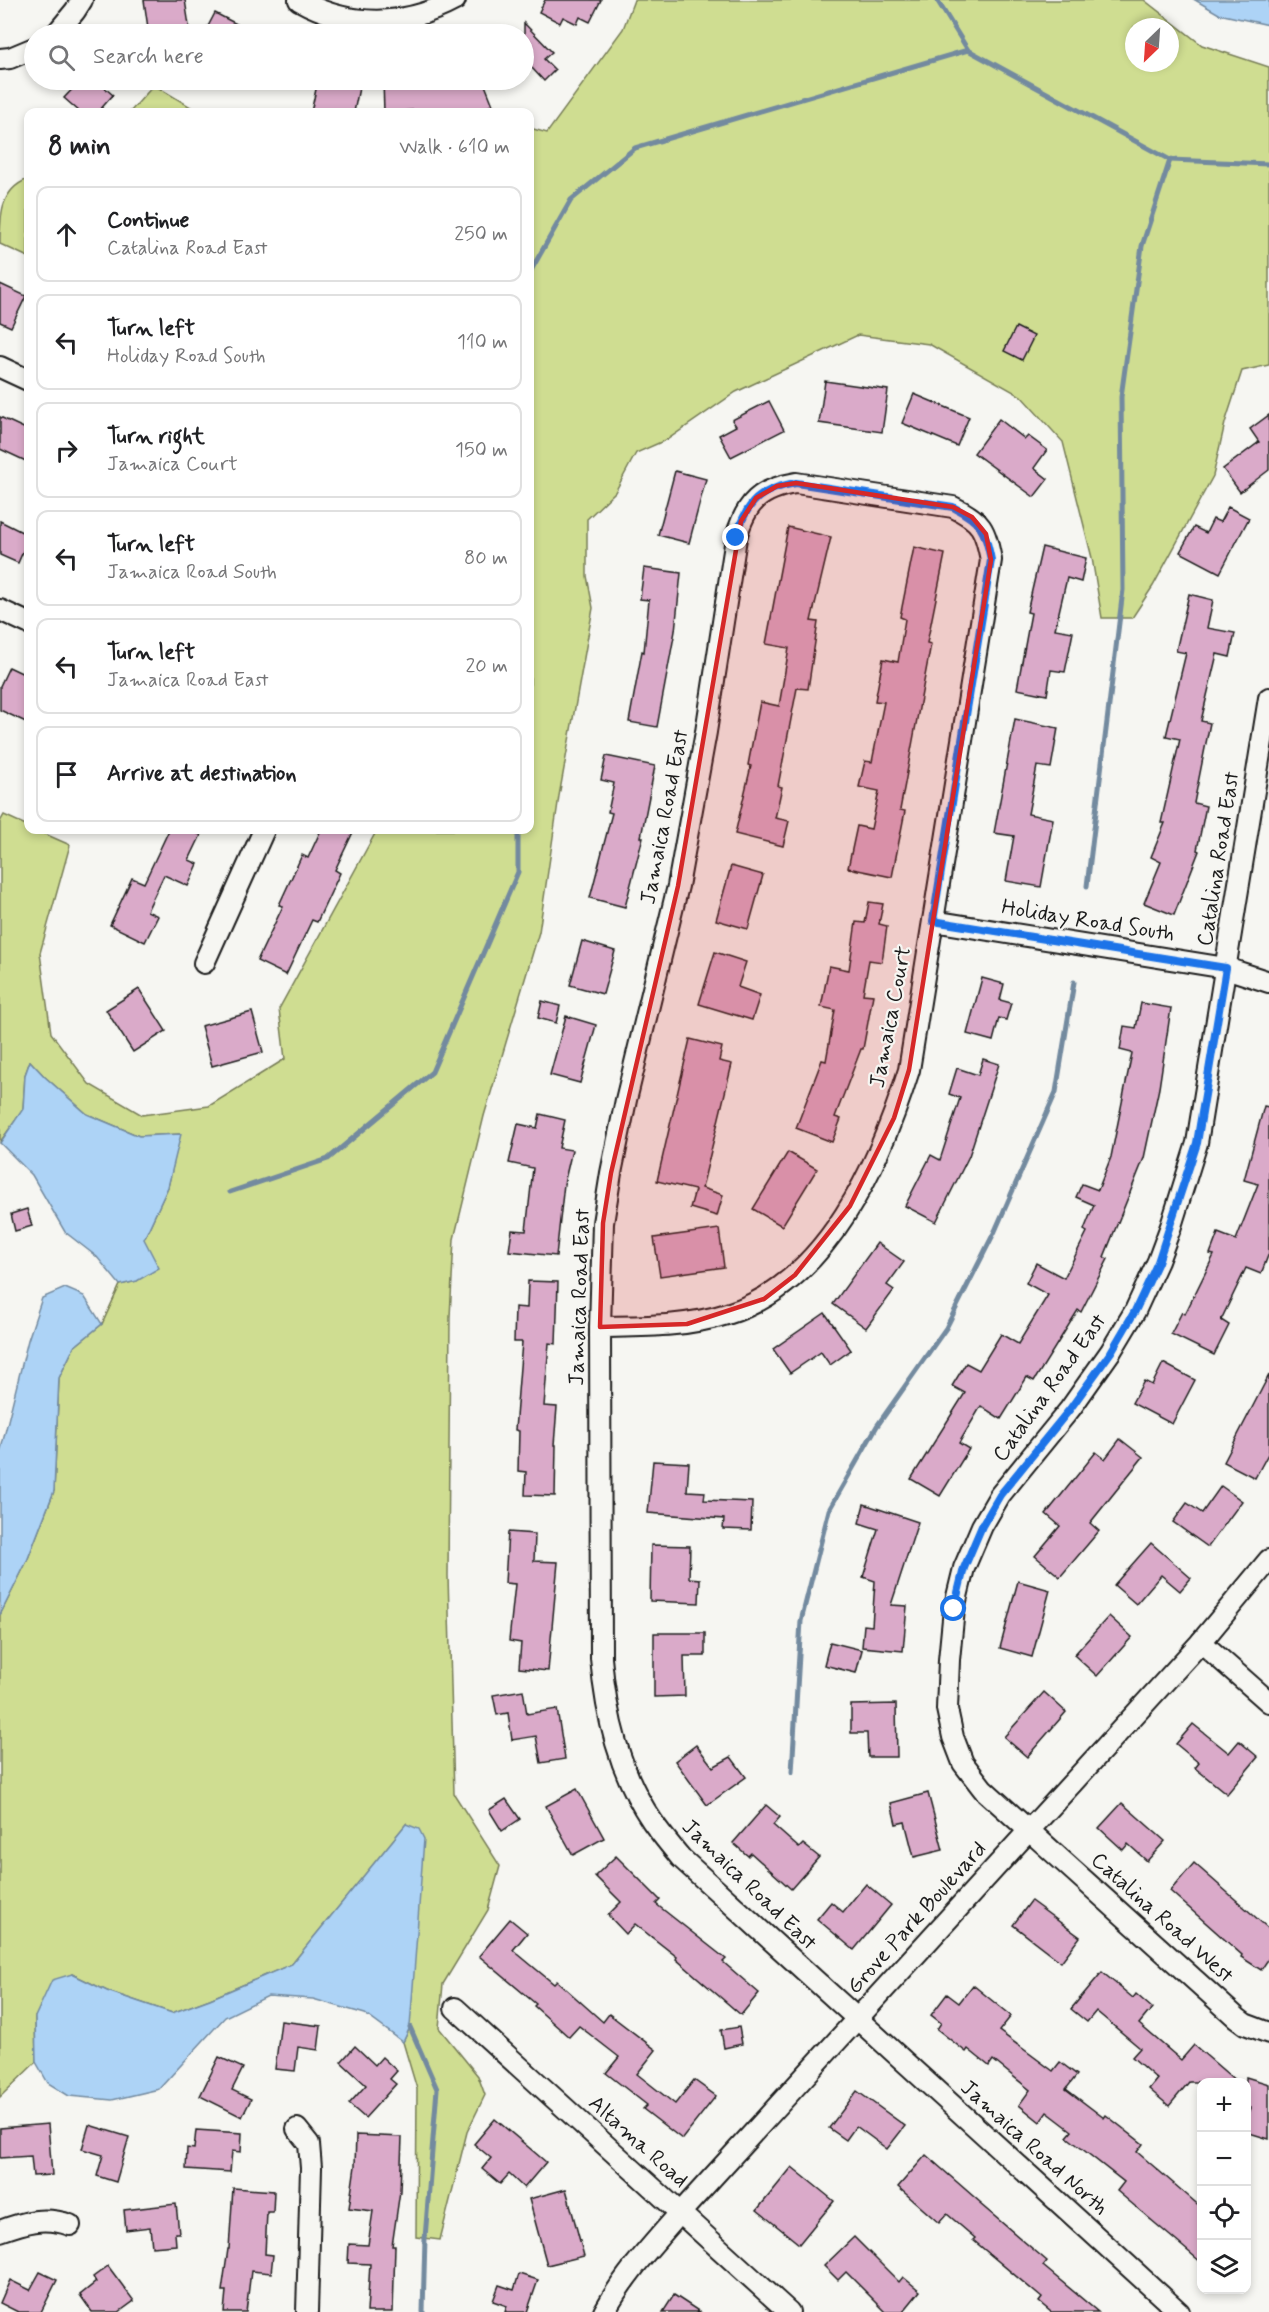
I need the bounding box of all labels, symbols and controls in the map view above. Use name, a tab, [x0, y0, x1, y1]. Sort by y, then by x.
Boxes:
north arrow	[1125, 18, 1179, 72]
search box	[24, 24, 534, 90]
icon: search	[45, 41, 78, 74]
text: Search here	[93, 43, 204, 71]
text: 8 min	[48, 130, 111, 164]
text: Walk · 610 m	[399, 134, 510, 161]
text: Continue	[107, 207, 189, 235]
icon: ahead	[50, 218, 83, 251]
text: 250 m	[454, 221, 508, 248]
text: Catalina Road East	[107, 235, 267, 262]
text: Turn left	[107, 315, 195, 343]
icon: left	[50, 326, 83, 359]
text: 110 m	[457, 329, 508, 356]
text: Holiday Road South	[107, 343, 266, 370]
text: Turn right	[107, 423, 205, 451]
icon: right	[50, 434, 83, 467]
text: 150 m	[455, 437, 508, 464]
text: Jamaica Court	[107, 451, 238, 478]
route end	[722, 524, 748, 550]
text: Turn left	[107, 531, 195, 559]
icon: left	[50, 542, 83, 575]
text: 80 m	[464, 545, 508, 572]
text: Jamaica Road South	[107, 559, 277, 586]
text: Turn left	[107, 639, 195, 667]
icon: left	[50, 650, 83, 683]
text: 20 m	[465, 653, 508, 680]
text: Jamaica Road East	[107, 667, 268, 694]
street label: Jamaica Road East	[634, 727, 696, 907]
icon: arrive	[50, 758, 83, 791]
text: Arrive at destination	[107, 760, 297, 788]
street label: Catalina Road East	[1191, 770, 1247, 948]
street label: Holiday Road South	[1000, 894, 1176, 948]
street label: Jamaica Court	[864, 944, 918, 1090]
street label: Jamaica Road East	[563, 1208, 597, 1386]
street label: Catalina Road East	[987, 1308, 1113, 1468]
route start	[940, 1595, 966, 1621]
street label: Jamaica Road East	[675, 1813, 823, 1957]
street label: Grove Park Boulevard	[841, 1836, 993, 2000]
street label: Catalina Road West	[1085, 1846, 1239, 1990]
street label: Jamaica Road North	[954, 2074, 1114, 2222]
map controls	[1197, 2078, 1251, 2294]
button: +	[1197, 2078, 1251, 2132]
street label: Altama Road	[582, 2090, 694, 2194]
button: −	[1197, 2132, 1251, 2186]
button: locate	[1197, 2186, 1251, 2240]
button: layers	[1197, 2240, 1251, 2294]

